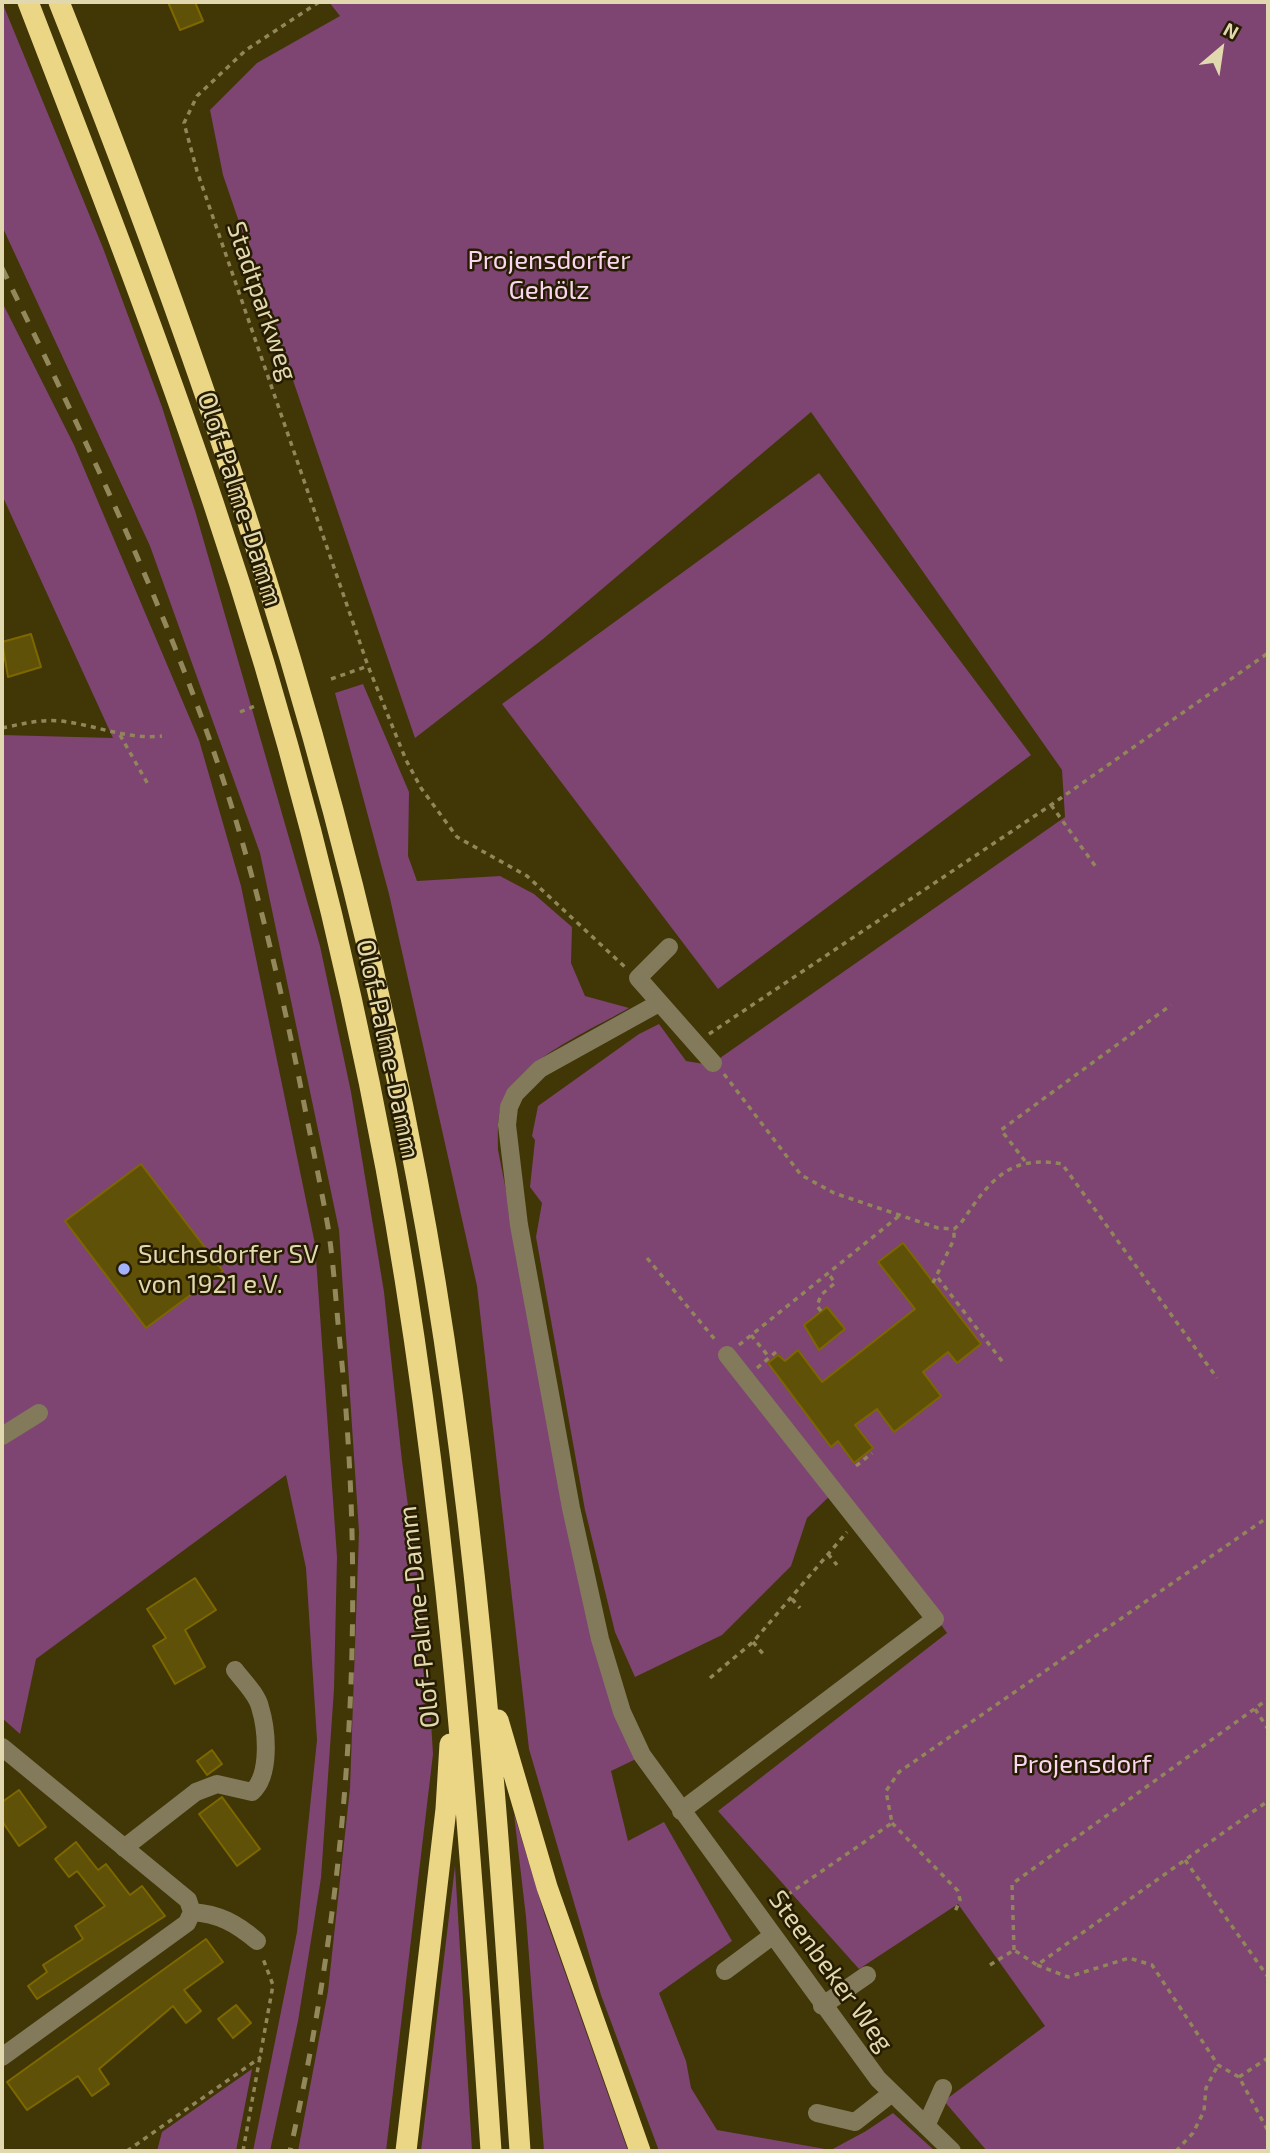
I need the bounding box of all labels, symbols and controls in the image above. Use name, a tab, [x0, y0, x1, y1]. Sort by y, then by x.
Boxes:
north arrow	[1186, 14, 1256, 84]
text: N	[1220, 17, 1243, 44]
street label: Stadtparkweg	[220, 217, 304, 385]
park label: Projensdorfer Gehölz	[467, 244, 631, 306]
street label: Olof-Palme-Damm	[191, 388, 289, 610]
street label: Olof-Palme-Damm	[350, 937, 426, 1161]
place label: Suchsdorfer SV von 1921 e.V.	[138, 1238, 319, 1300]
marker: Suchsdorfer SV von 1921 e.V.	[116, 1261, 132, 1277]
street label: Olof-Palme-Damm	[392, 1504, 446, 1730]
park label: Projensdorf	[1013, 1748, 1151, 1780]
street label: Steenbeker Weg	[762, 1884, 900, 2058]

